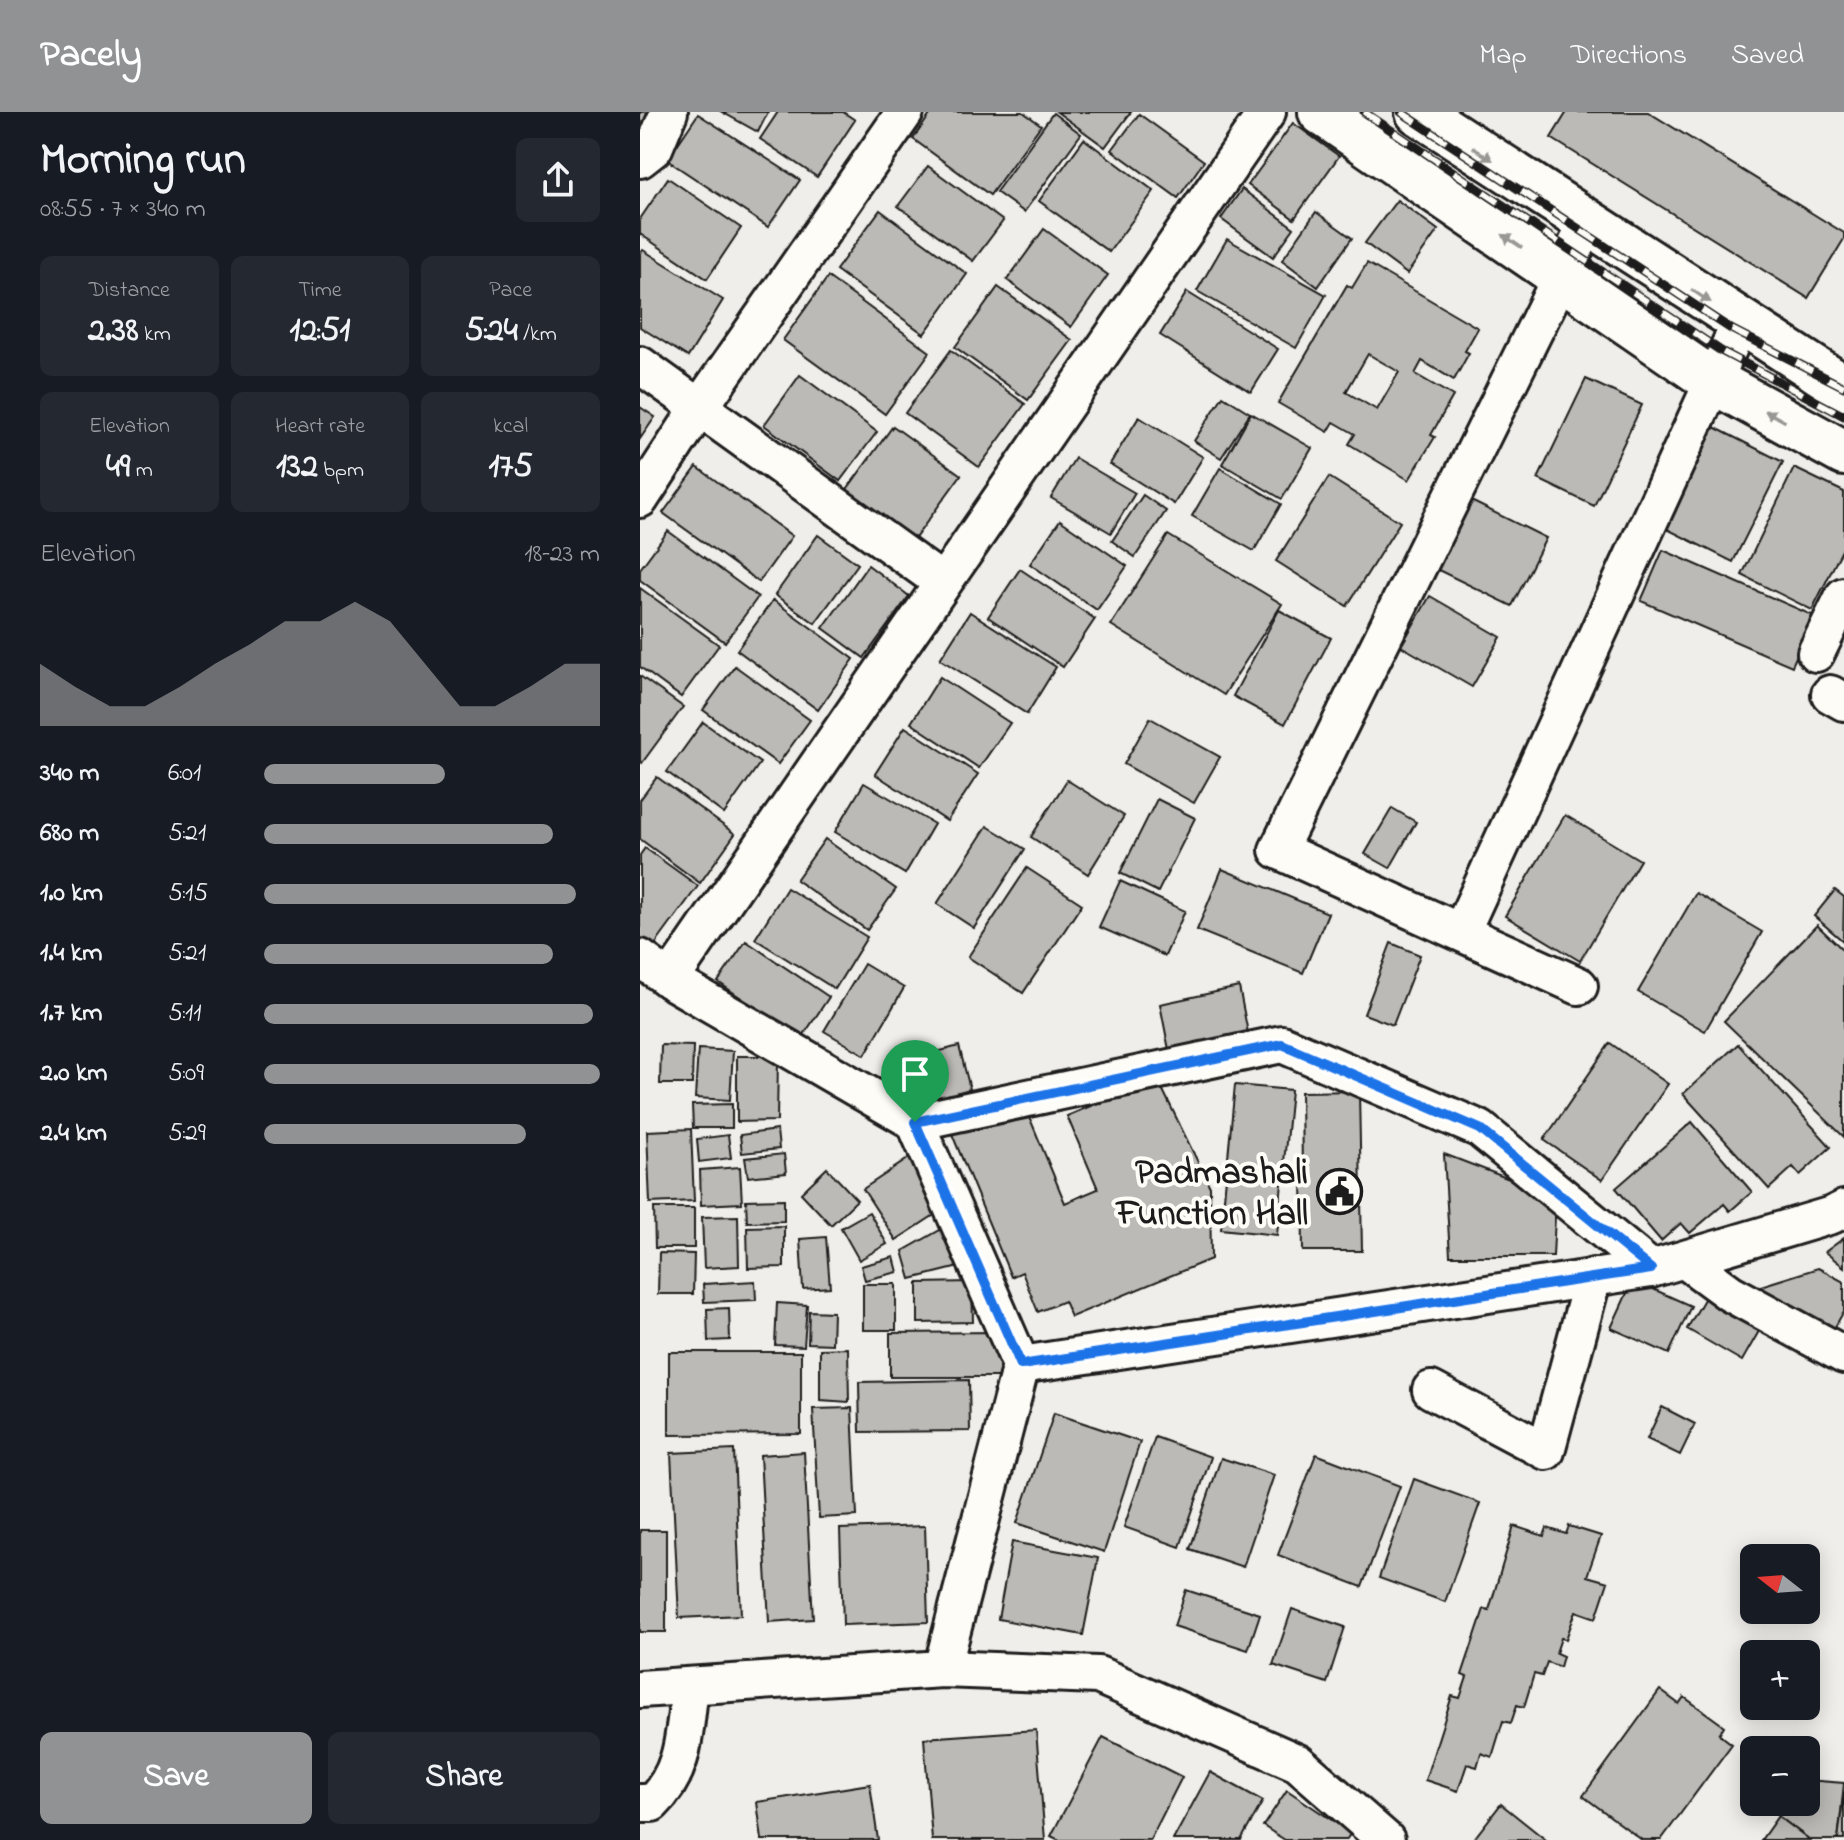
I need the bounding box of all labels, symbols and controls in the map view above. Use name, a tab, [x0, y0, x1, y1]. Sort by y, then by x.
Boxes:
text: Pacely	[40, 28, 142, 84]
text: Map	[1479, 36, 1527, 77]
text: Directions	[1571, 36, 1687, 77]
text: Saved	[1731, 36, 1804, 77]
text: Morning run	[40, 129, 246, 193]
button: share	[516, 138, 600, 222]
one-way arrow	[1472, 147, 1494, 161]
text: 08:55 · 7 × 340 m	[40, 191, 206, 229]
one-way arrow	[1502, 234, 1523, 249]
text: Distance	[89, 275, 170, 307]
text: Time	[298, 275, 342, 307]
text: Pace	[489, 275, 532, 307]
one-way arrow	[1691, 288, 1712, 303]
text: 2.38	[88, 307, 139, 357]
text: 12:51	[290, 307, 350, 357]
text: 5:24	[465, 307, 518, 357]
text: km	[139, 319, 171, 351]
text: /km	[518, 319, 557, 351]
one-way arrow	[1764, 409, 1787, 423]
text: Elevation	[89, 411, 170, 443]
text: Heart rate	[275, 411, 365, 443]
text: kcal	[493, 411, 528, 443]
text: 49	[106, 443, 130, 493]
text: 132	[276, 443, 318, 493]
text: 175	[489, 443, 533, 493]
text: m	[130, 455, 153, 487]
text: bpm	[318, 455, 364, 487]
text: Elevation	[40, 536, 136, 574]
text: 18–23 m	[524, 536, 600, 574]
text: 340 m	[40, 755, 99, 793]
text: 6:01	[168, 755, 201, 793]
text: 680 m	[40, 815, 99, 853]
text: 5:21	[168, 815, 206, 853]
text: 1.0 km	[40, 875, 103, 913]
text: 5:15	[168, 875, 208, 913]
text: 1.4 km	[40, 935, 102, 973]
text: 5:21	[168, 935, 206, 973]
text: 1.7 km	[40, 995, 102, 1033]
text: 5:11	[168, 995, 202, 1033]
pin	[881, 1040, 949, 1122]
icon: arrive	[893, 1052, 937, 1096]
text: 2.0 km	[40, 1055, 108, 1093]
text: 5:09	[168, 1055, 204, 1093]
text: 2.4 km	[40, 1115, 107, 1153]
text: 5:29	[168, 1115, 206, 1153]
place label: Padmashali Function Hall	[1114, 1148, 1308, 1242]
public building icon: Padmashali Function Hall	[1315, 1167, 1363, 1215]
north arrow	[1740, 1544, 1820, 1624]
map controls	[1740, 1544, 1820, 1816]
button: +	[1740, 1640, 1820, 1720]
button: Save	[40, 1732, 312, 1824]
button: Share	[328, 1732, 600, 1824]
button: −	[1740, 1736, 1820, 1816]

